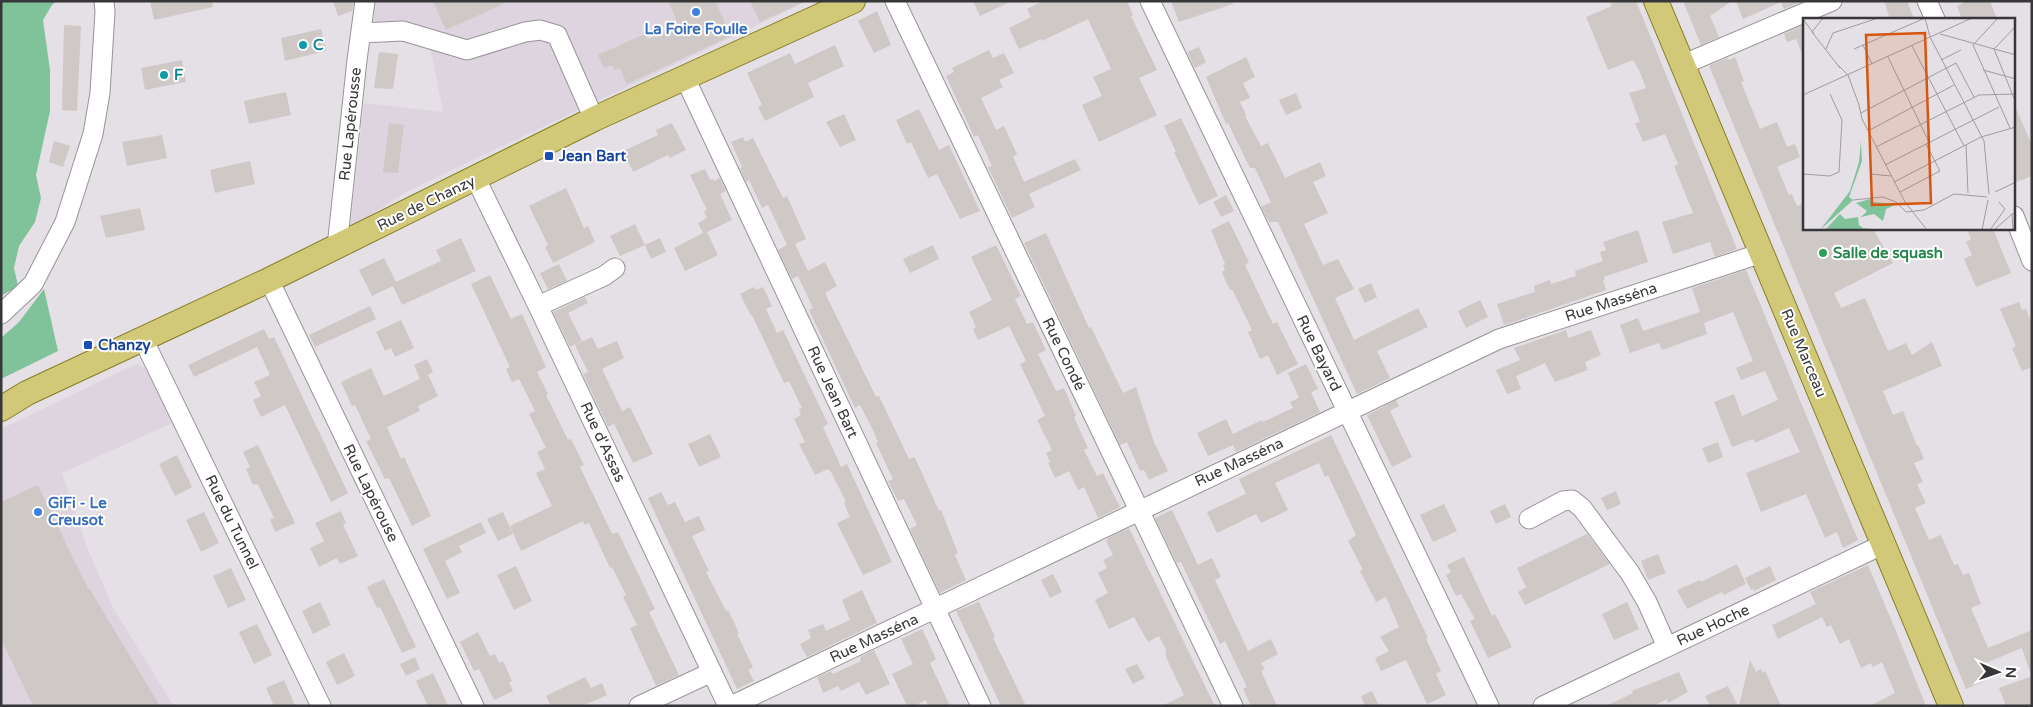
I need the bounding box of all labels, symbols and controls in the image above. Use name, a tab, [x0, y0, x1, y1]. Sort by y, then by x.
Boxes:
marker: La Foire Foulle	[690, 6, 702, 18]
inset map	[1803, 18, 2016, 230]
place label: La Foire Foulle	[645, 20, 748, 38]
place label: C	[313, 36, 324, 54]
marker: C	[297, 39, 309, 51]
place label: F	[174, 66, 183, 84]
street label: Rue Lapérousse	[335, 66, 365, 182]
marker: F	[158, 69, 170, 81]
place label: Jean Bart	[558, 147, 627, 165]
marker: Jean Bart	[543, 150, 555, 162]
street label: Rue de Chanzy	[374, 172, 478, 234]
place label: Salle de squash	[1833, 244, 1943, 263]
marker: Salle de squash	[1817, 247, 1829, 259]
street label: Rue Masséna	[1563, 279, 1659, 325]
street label: Rue Marceau	[1777, 306, 1831, 400]
street label: Rue Bayard	[1293, 312, 1345, 394]
street label: Rue Condé	[1039, 315, 1089, 393]
place label: Chanzy	[98, 336, 151, 355]
marker: Chanzy	[82, 339, 94, 351]
street label: Rue Jean Bart	[804, 343, 862, 441]
street label: Rue d'Assas	[577, 399, 629, 485]
street label: Rue Masséna	[1192, 434, 1286, 490]
street label: Rue Lapérouse	[340, 441, 402, 545]
street label: Rue du Tunnel	[201, 472, 263, 572]
place label: GiFi - Le Creusot	[48, 494, 107, 529]
marker: GiFi - Le Creusot	[32, 506, 44, 518]
street label: Rue Hoche	[1674, 600, 1752, 650]
street label: Rue Masséna	[827, 610, 921, 666]
north arrow	[1973, 647, 2023, 697]
text: N	[2002, 667, 2019, 678]

